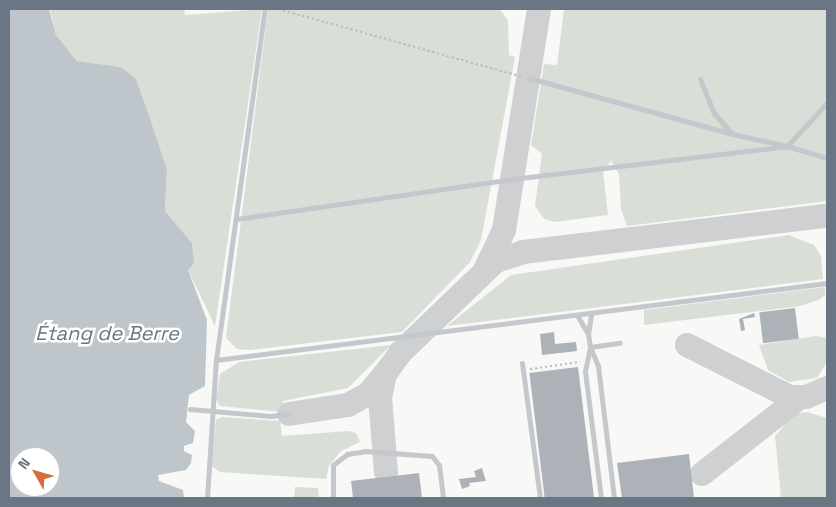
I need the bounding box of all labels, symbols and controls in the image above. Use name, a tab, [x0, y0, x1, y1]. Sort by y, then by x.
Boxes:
water label: Étang de Berre	[35, 321, 179, 345]
north arrow	[10, 447, 60, 497]
text: N	[14, 454, 34, 473]

